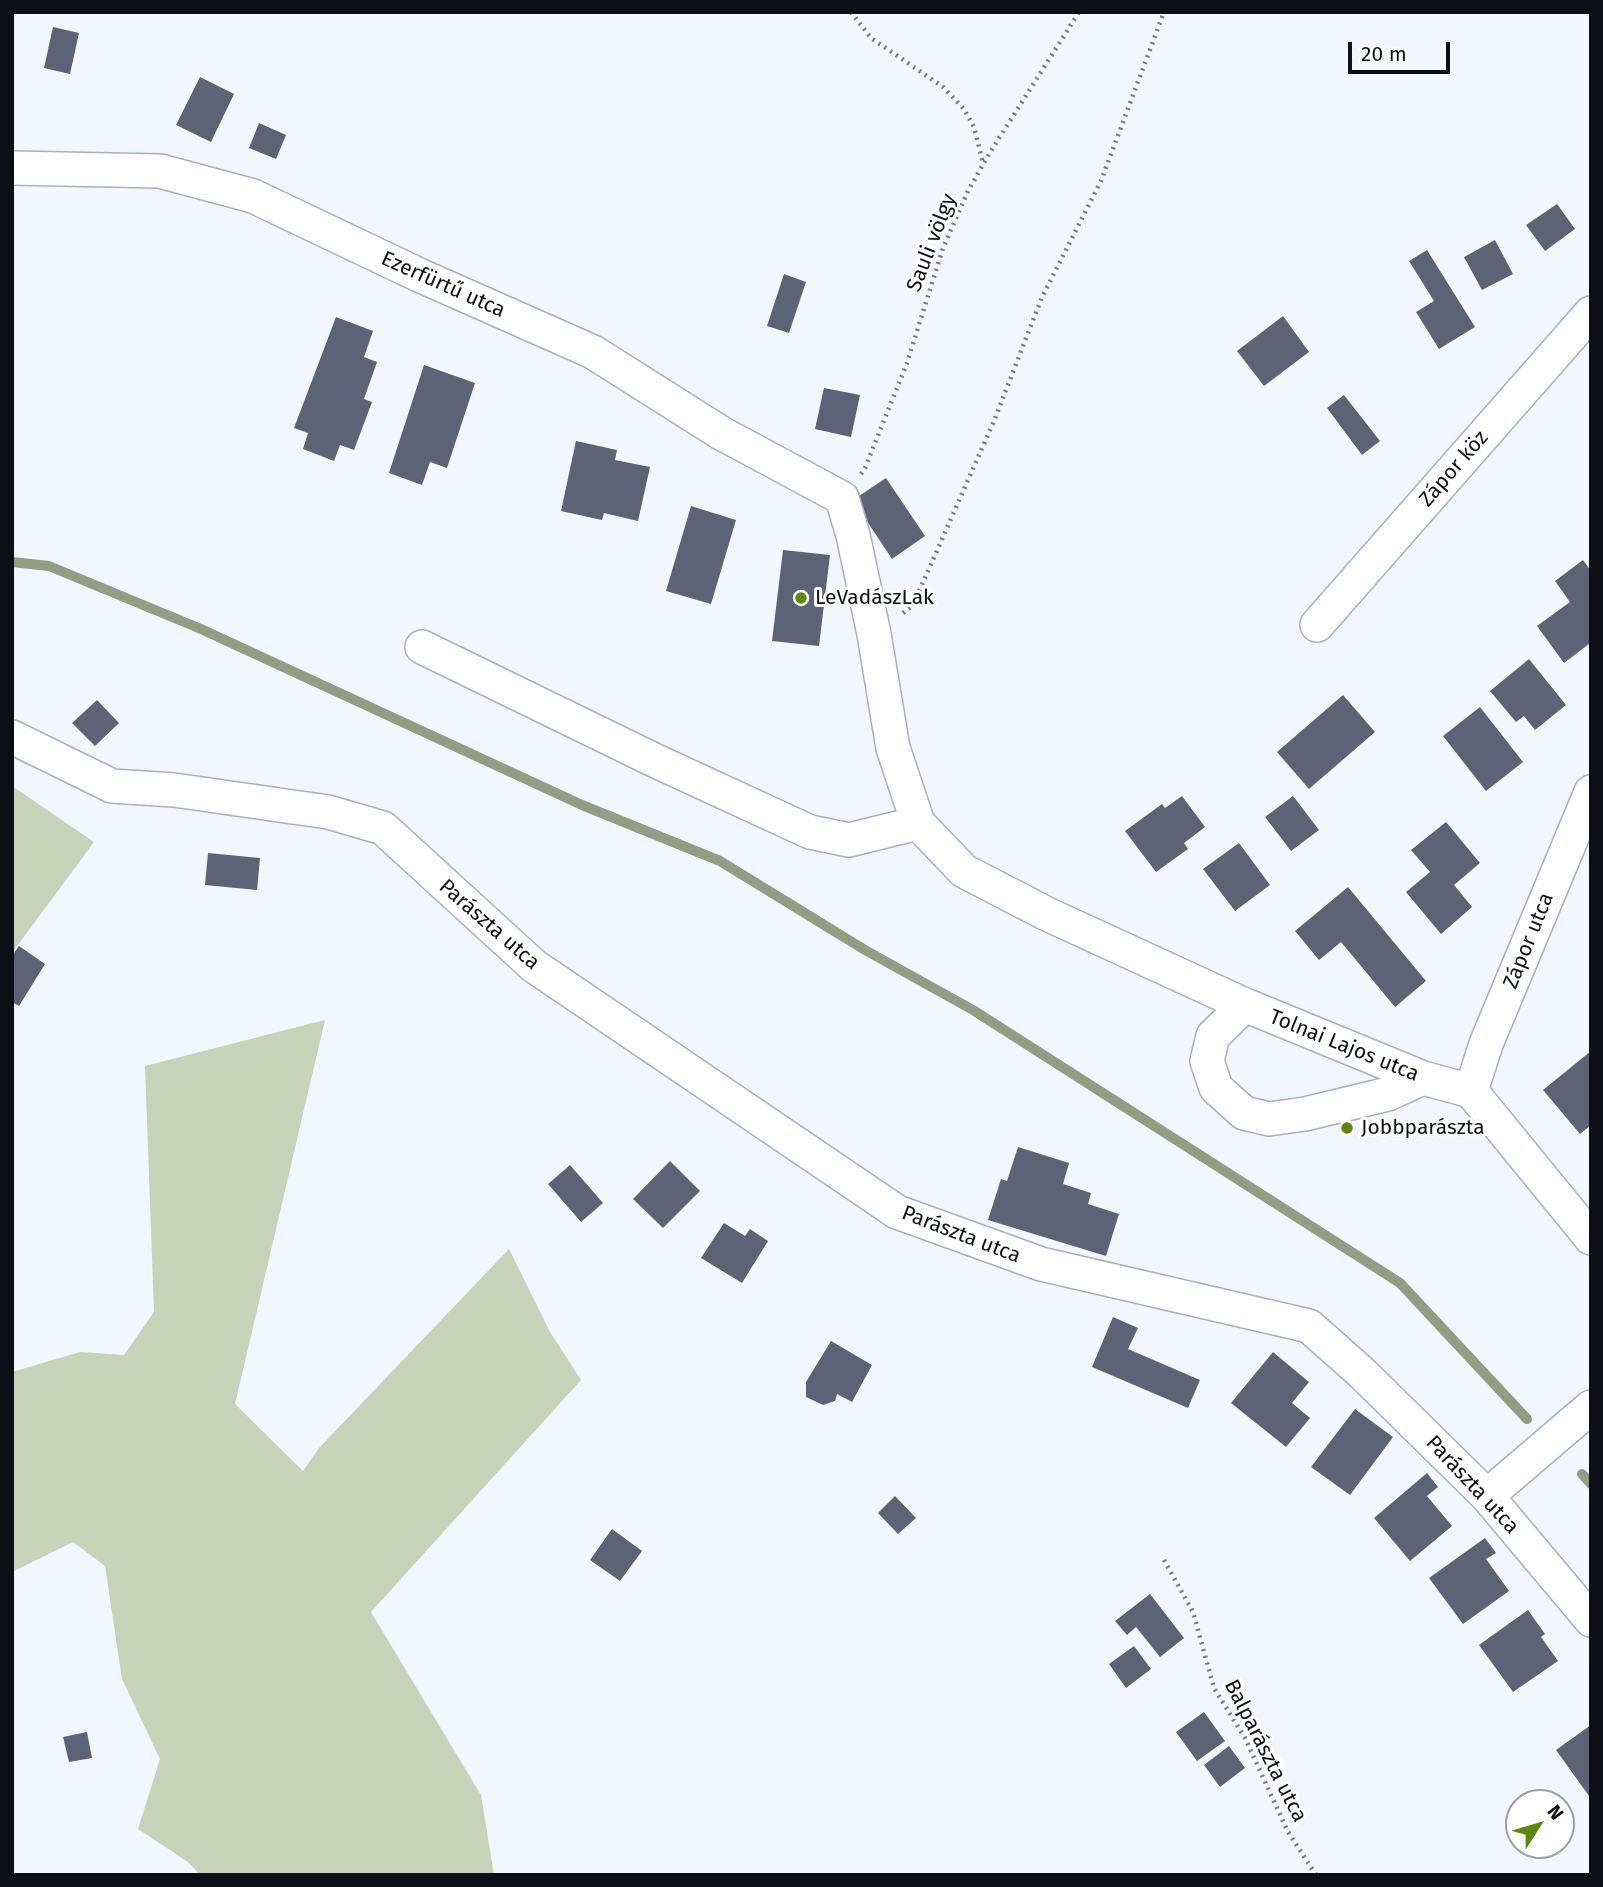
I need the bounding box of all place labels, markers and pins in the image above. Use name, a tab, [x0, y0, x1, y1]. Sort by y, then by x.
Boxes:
place label: LeVadászLak	[815, 585, 934, 611]
marker: LeVadászLak	[793, 590, 809, 606]
place label: Jobbparászta	[1361, 1115, 1485, 1141]
marker: Jobbparászta	[1339, 1120, 1355, 1136]

